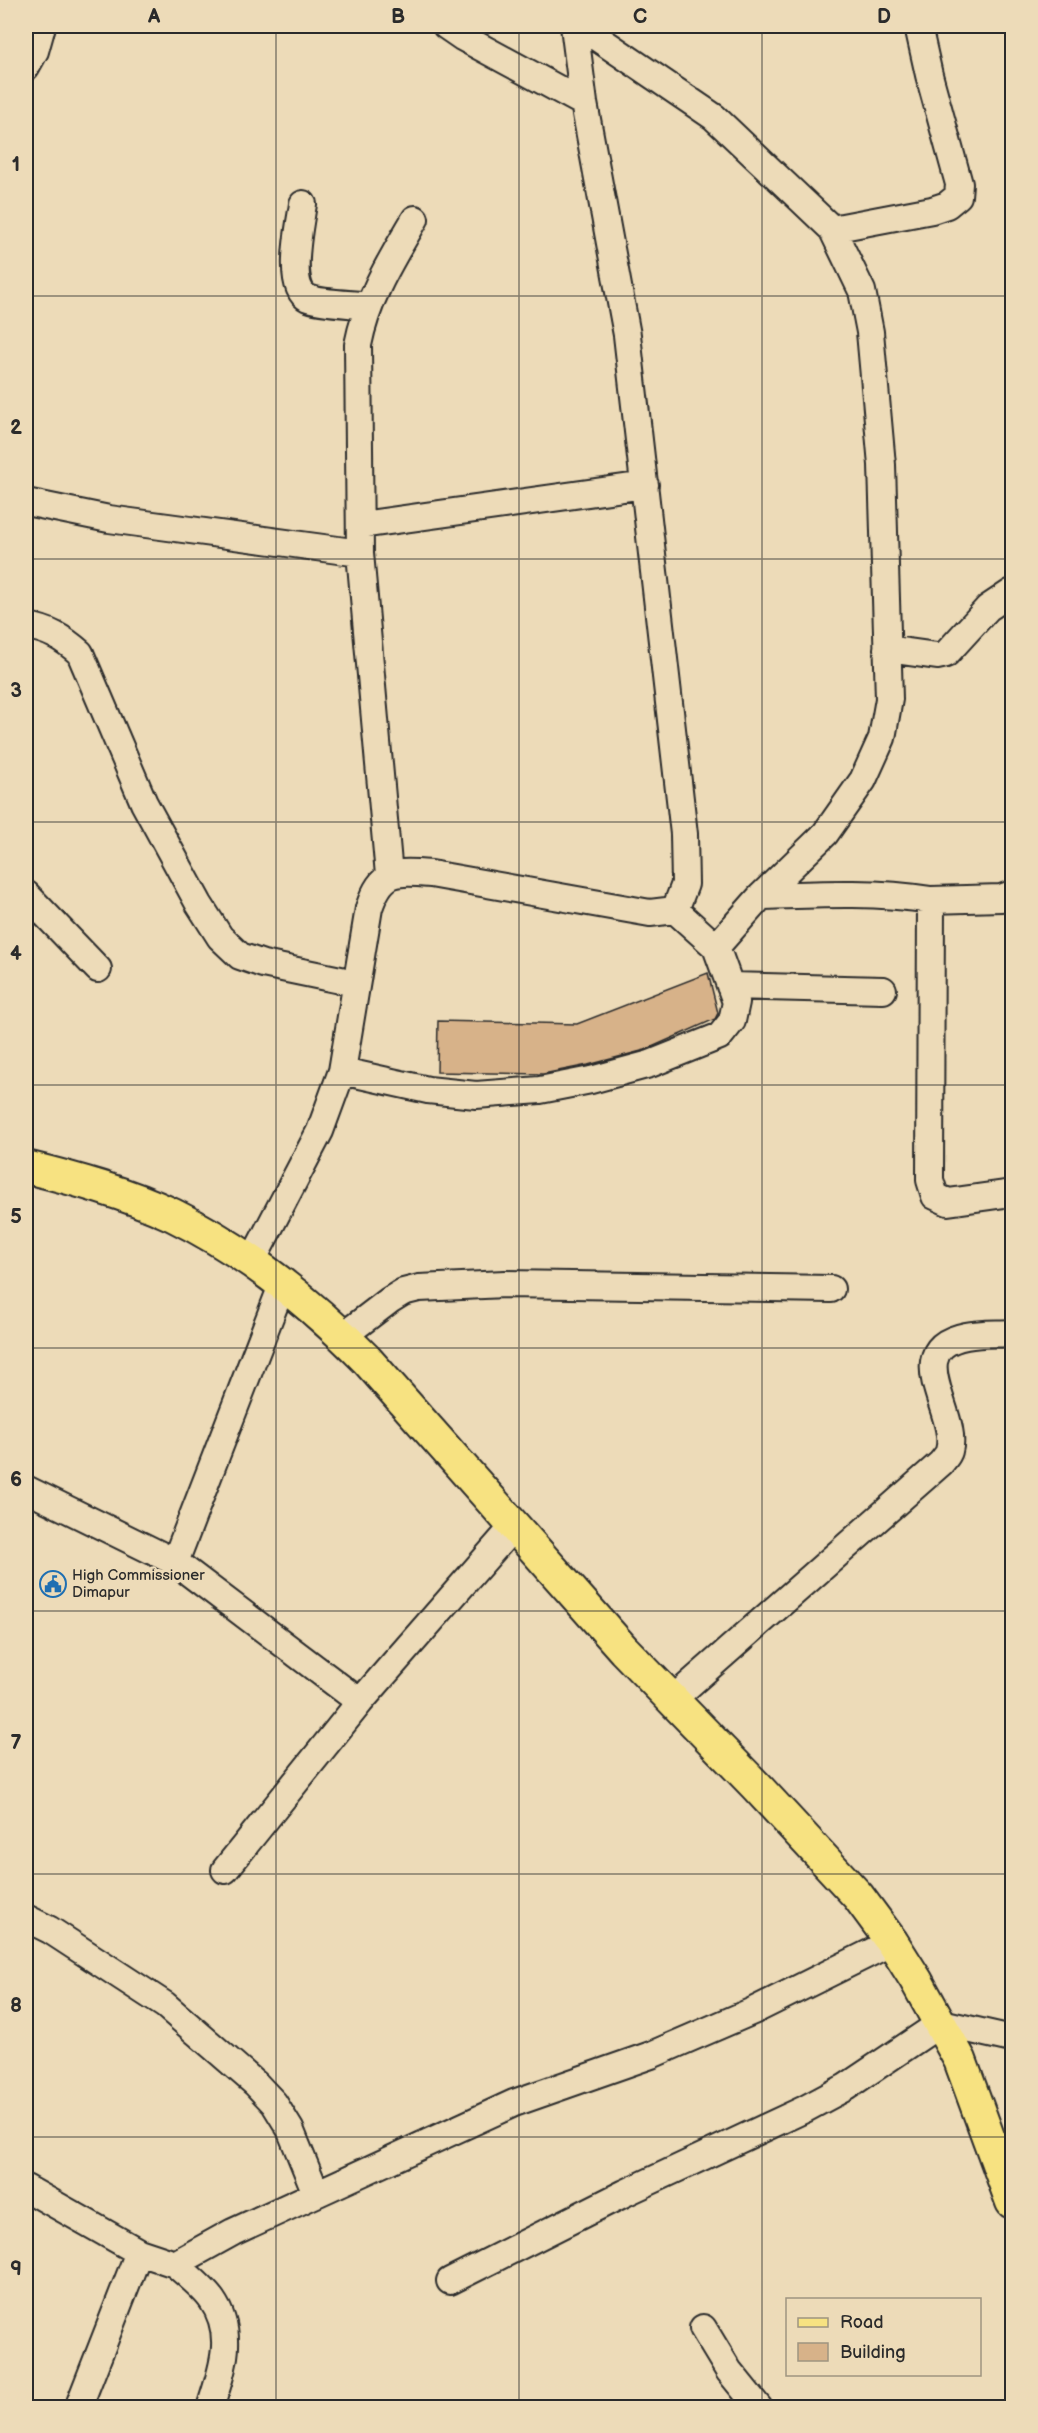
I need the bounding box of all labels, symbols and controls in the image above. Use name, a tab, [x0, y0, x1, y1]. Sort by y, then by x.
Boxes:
text: A	[147, 5, 161, 29]
text: B	[391, 5, 405, 29]
text: C	[633, 5, 647, 29]
text: D	[877, 5, 891, 29]
text: 1	[12, 153, 20, 177]
text: 2	[10, 416, 22, 440]
text: 3	[10, 679, 22, 703]
text: 4	[10, 942, 22, 966]
text: 5	[10, 1205, 22, 1229]
text: 6	[10, 1468, 22, 1492]
place label: High Commissioner Dimapur	[72, 1566, 205, 1602]
public building icon: High Commissioner Dimapur	[38, 1569, 68, 1599]
text: 7	[10, 1731, 22, 1755]
text: 8	[10, 1994, 22, 2018]
text: 9	[10, 2257, 22, 2281]
legend	[786, 2298, 981, 2376]
text: Road	[840, 2312, 884, 2333]
text: Building	[840, 2342, 906, 2363]

